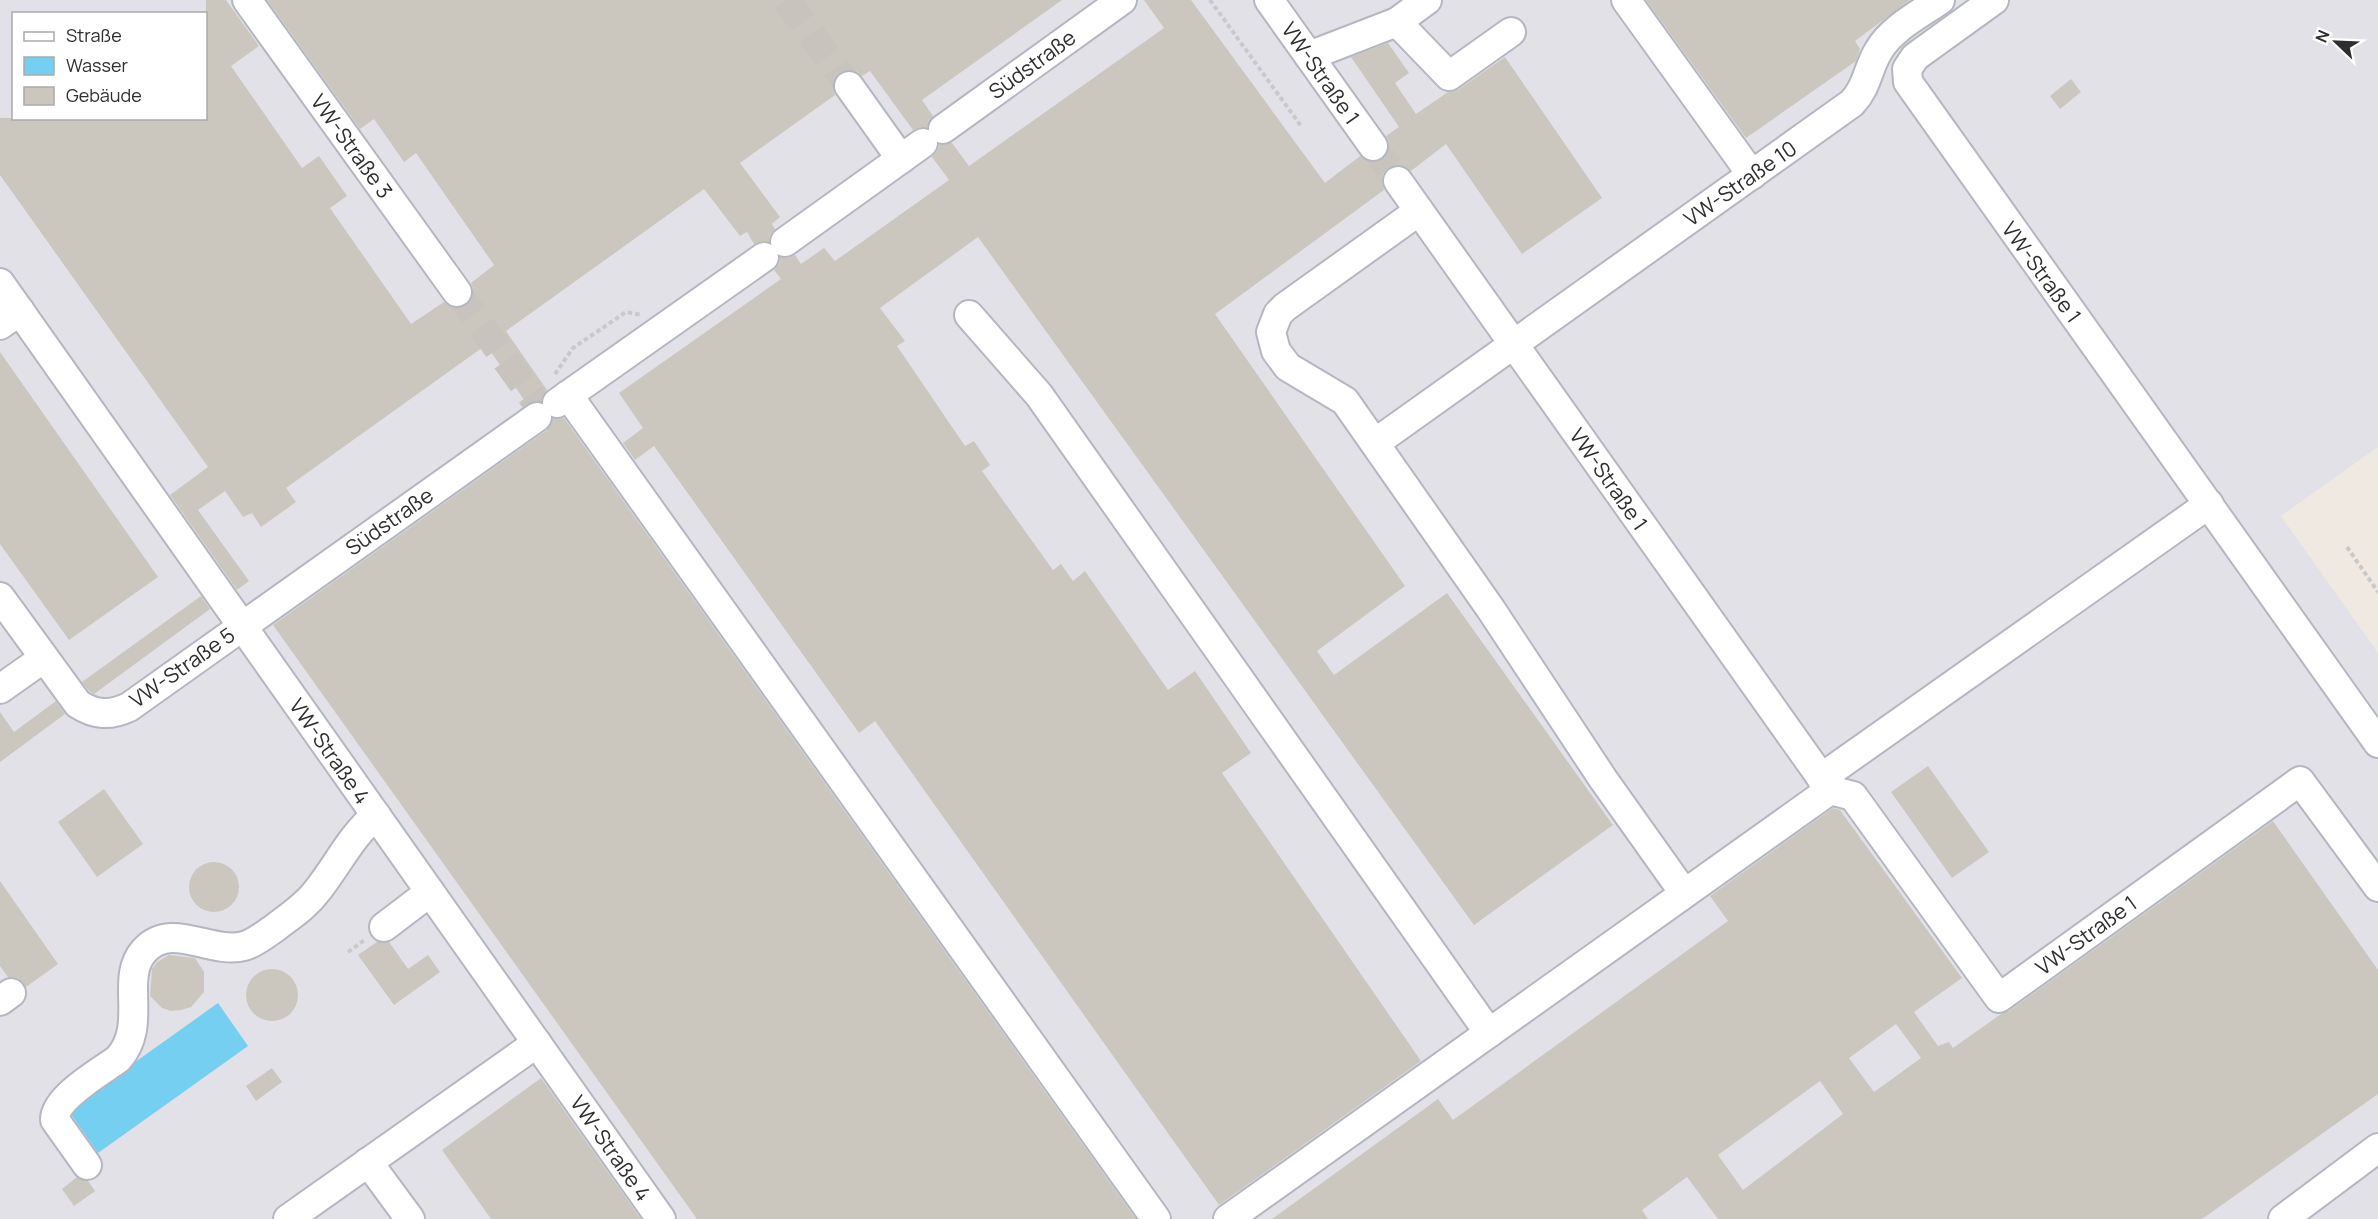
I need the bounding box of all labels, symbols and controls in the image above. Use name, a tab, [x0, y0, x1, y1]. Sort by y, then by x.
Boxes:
legend	[12, 12, 207, 120]
north arrow	[2306, 12, 2366, 72]
street label: VW-Straße 1	[1276, 16, 1366, 130]
text: Straße	[66, 23, 122, 47]
street label: Südstraße	[983, 23, 1081, 105]
text: N	[2310, 27, 2335, 46]
text: Wasser	[66, 53, 128, 77]
text: Gebäude	[66, 83, 142, 107]
street label: VW-Straße 3	[305, 88, 399, 204]
street label: VW-Straße 10	[1678, 134, 1802, 232]
street label: VW-Straße 1	[1996, 216, 2088, 328]
street label: VW-Straße 1	[1564, 422, 1654, 536]
street label: Südstraße	[340, 481, 438, 561]
street label: VW-Straße 5	[124, 620, 240, 714]
street label: VW-Straße 4	[283, 693, 377, 809]
street label: VW-Straße 1	[2030, 889, 2142, 981]
street label: VW-Straße 4	[564, 1090, 658, 1206]

